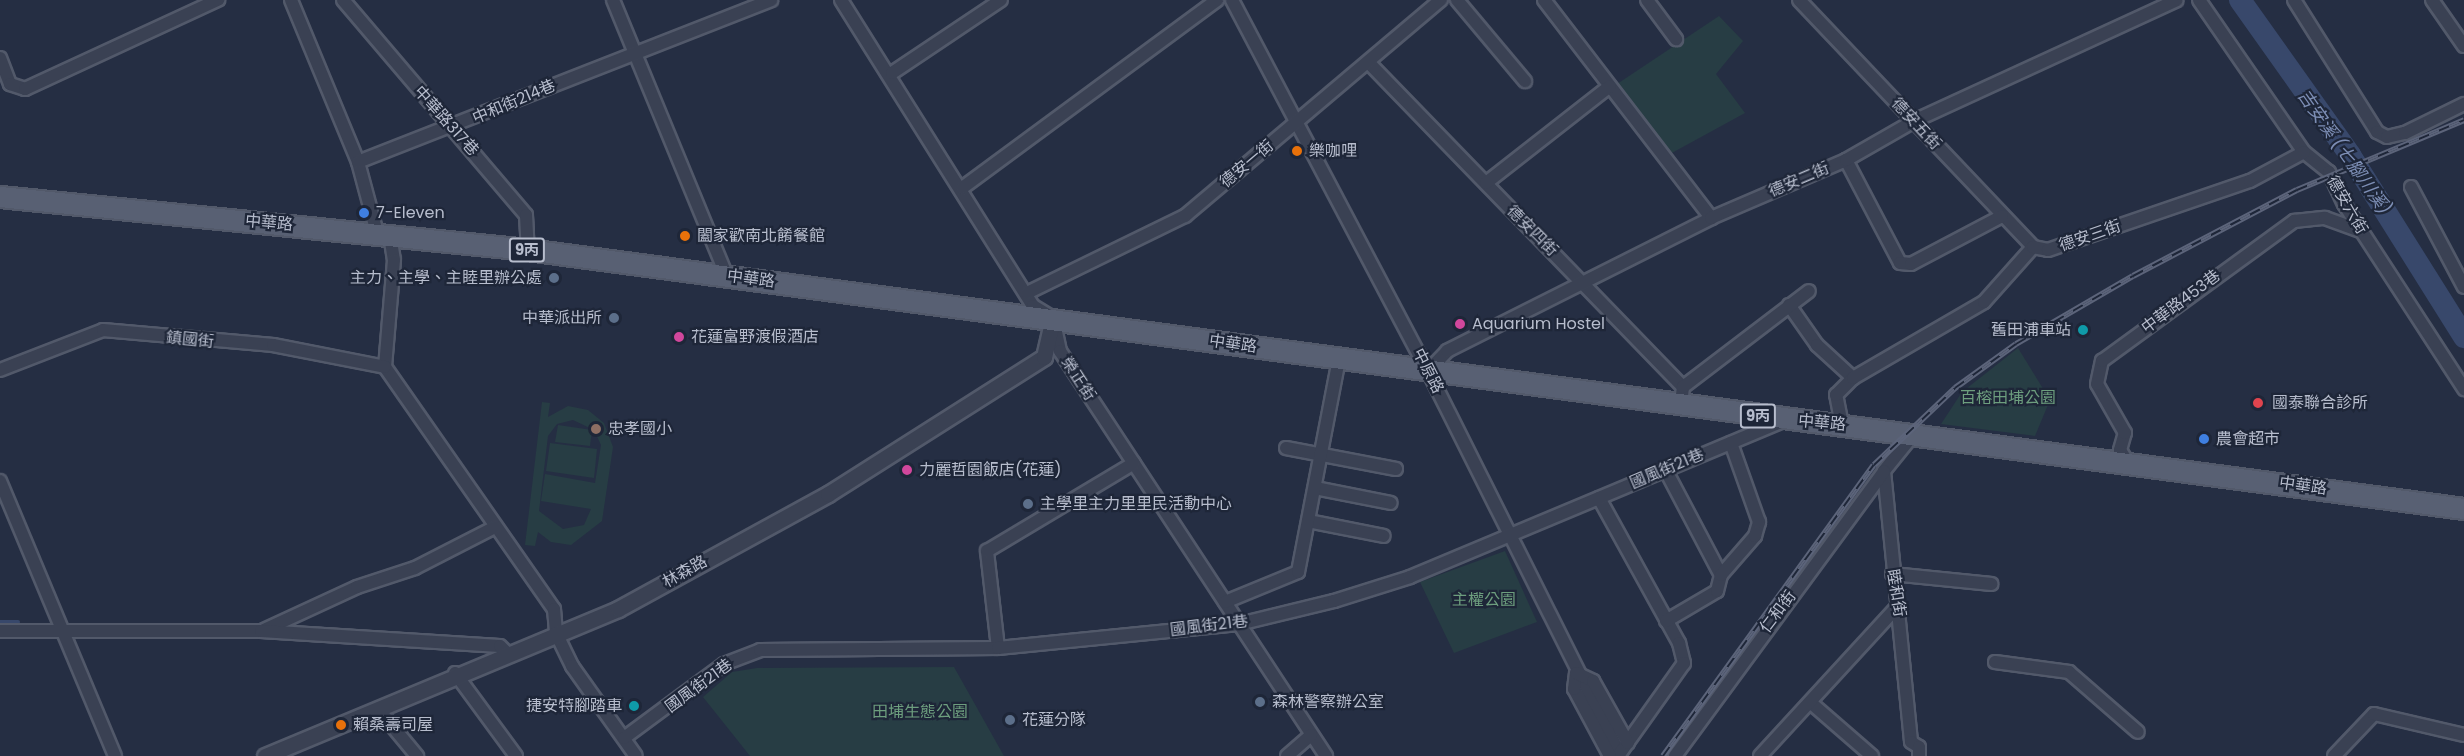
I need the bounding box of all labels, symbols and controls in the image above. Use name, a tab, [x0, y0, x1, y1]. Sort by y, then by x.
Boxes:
street label: 中和街214巷	[470, 76, 558, 128]
street label: 中華路317巷	[410, 82, 482, 160]
water label: 吉安溪 (七腳川溪)	[2293, 85, 2395, 219]
street label: 德安五街	[1887, 94, 1945, 154]
street label: 德安一街	[1216, 136, 1278, 192]
place label: 樂咖哩	[1309, 141, 1357, 161]
marker: 樂咖哩	[1290, 144, 1304, 158]
street label: 德安二街	[1766, 159, 1832, 201]
street label: 德安六街	[2323, 172, 2371, 238]
street label: 德安四街	[1503, 202, 1561, 260]
place label: 7-Eleven	[376, 203, 445, 223]
marker: 7-Eleven	[357, 206, 371, 220]
street label: 中華路	[244, 211, 294, 235]
street label: 德安三街	[2057, 217, 2123, 255]
place label: 闔家歡南北餚餐館	[697, 226, 825, 246]
marker: 闔家歡南北餚餐館	[678, 229, 692, 243]
road number: 9丙	[508, 238, 546, 262]
street label: 中華路453巷	[2138, 266, 2224, 338]
street label: 中華路	[726, 267, 776, 291]
place label: 主力、主學、主睦里辦公處	[350, 268, 542, 288]
marker: 主力、主學、主睦里辦公處	[547, 271, 561, 285]
place label: 中華派出所	[522, 308, 602, 328]
marker: 中華派出所	[607, 311, 621, 325]
place label: Aquarium Hostel	[1472, 314, 1605, 334]
marker: Aquarium Hostel	[1453, 317, 1467, 331]
place label: 舊田浦車站	[1991, 320, 2071, 340]
marker: 舊田浦車站	[2076, 323, 2090, 337]
place label: 花蓮富野渡假酒店	[691, 327, 819, 347]
street label: 鎮國街	[165, 328, 215, 352]
marker: 花蓮富野渡假酒店	[672, 330, 686, 344]
street label: 中華路	[1208, 331, 1258, 357]
street label: 中原路	[1409, 345, 1447, 397]
street label: 榮正街	[1057, 354, 1099, 404]
park label: 百榕田埔公園	[1960, 388, 2056, 408]
place label: 國泰聯合診所	[2272, 393, 2368, 413]
marker: 國泰聯合診所	[2249, 394, 2267, 412]
road number: 9丙	[1738, 404, 1778, 428]
street label: 中華路	[1797, 411, 1847, 435]
place label: 忠孝國小	[608, 419, 672, 439]
marker: 忠孝國小	[589, 422, 603, 436]
place label: 農會超市	[2216, 429, 2280, 449]
marker: 農會超市	[2197, 432, 2211, 446]
street label: 國風街21巷	[1627, 445, 1707, 493]
place label: 力麗哲園飯店(花蓮)	[919, 460, 1062, 480]
marker: 力麗哲園飯店(花蓮)	[900, 463, 914, 477]
street label: 中華路	[2278, 473, 2328, 499]
place label: 主學里主力里里民活動中心	[1040, 494, 1232, 514]
marker: 主學里主力里里民活動中心	[1021, 497, 1035, 511]
street label: 林森路	[659, 552, 711, 592]
street label: 睦和街	[1883, 568, 1909, 618]
street label: 仁和街	[1756, 587, 1800, 637]
park label: 主權公園	[1452, 590, 1516, 610]
street label: 國風街21巷	[1169, 612, 1249, 640]
street label: 國風街21巷	[662, 655, 736, 717]
place label: 森林警察辦公室	[1272, 692, 1384, 712]
marker: 森林警察辦公室	[1253, 695, 1267, 709]
place label: 捷安特腳踏車	[526, 696, 622, 716]
marker: 捷安特腳踏車	[627, 699, 641, 713]
park label: 田埔生態公園	[872, 702, 968, 722]
place label: 花蓮分隊	[1022, 710, 1086, 730]
marker: 花蓮分隊	[1003, 713, 1017, 727]
place label: 賴桑壽司屋	[353, 715, 433, 735]
marker: 賴桑壽司屋	[334, 718, 348, 732]

